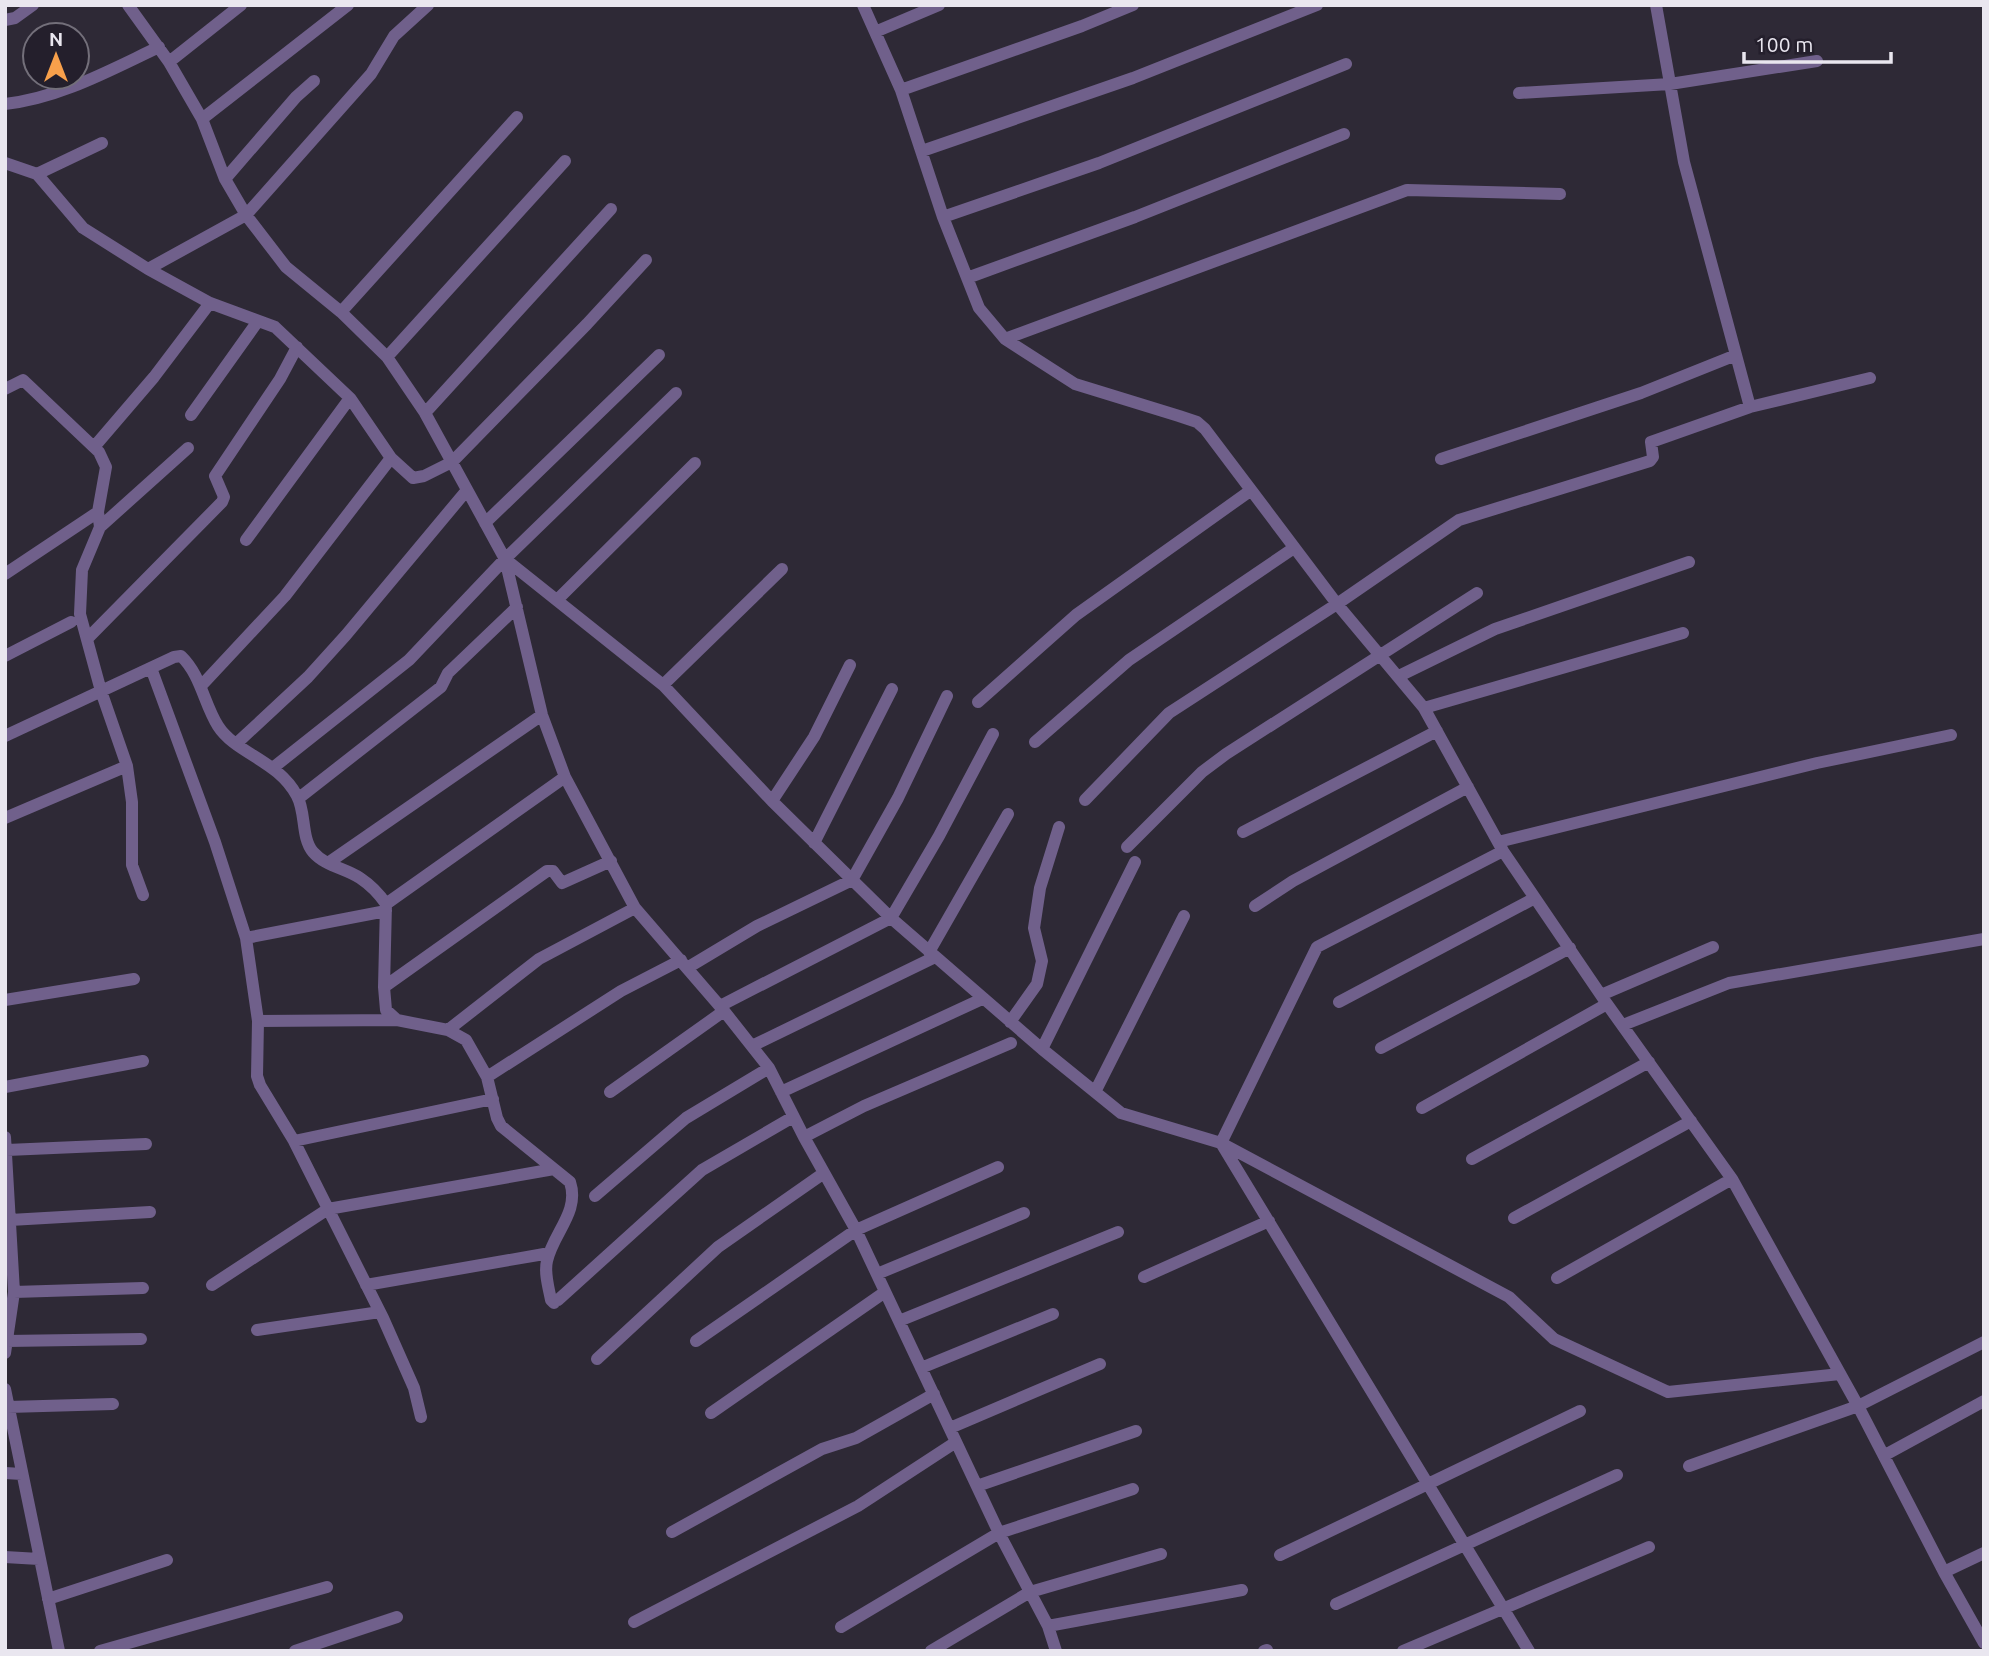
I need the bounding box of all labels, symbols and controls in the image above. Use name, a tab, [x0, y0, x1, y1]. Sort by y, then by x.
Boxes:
north arrow	[21, 21, 91, 91]
scale bar	[1744, 21, 1891, 65]
text: N	[49, 28, 63, 50]
text: 100 m	[1755, 32, 1813, 56]

